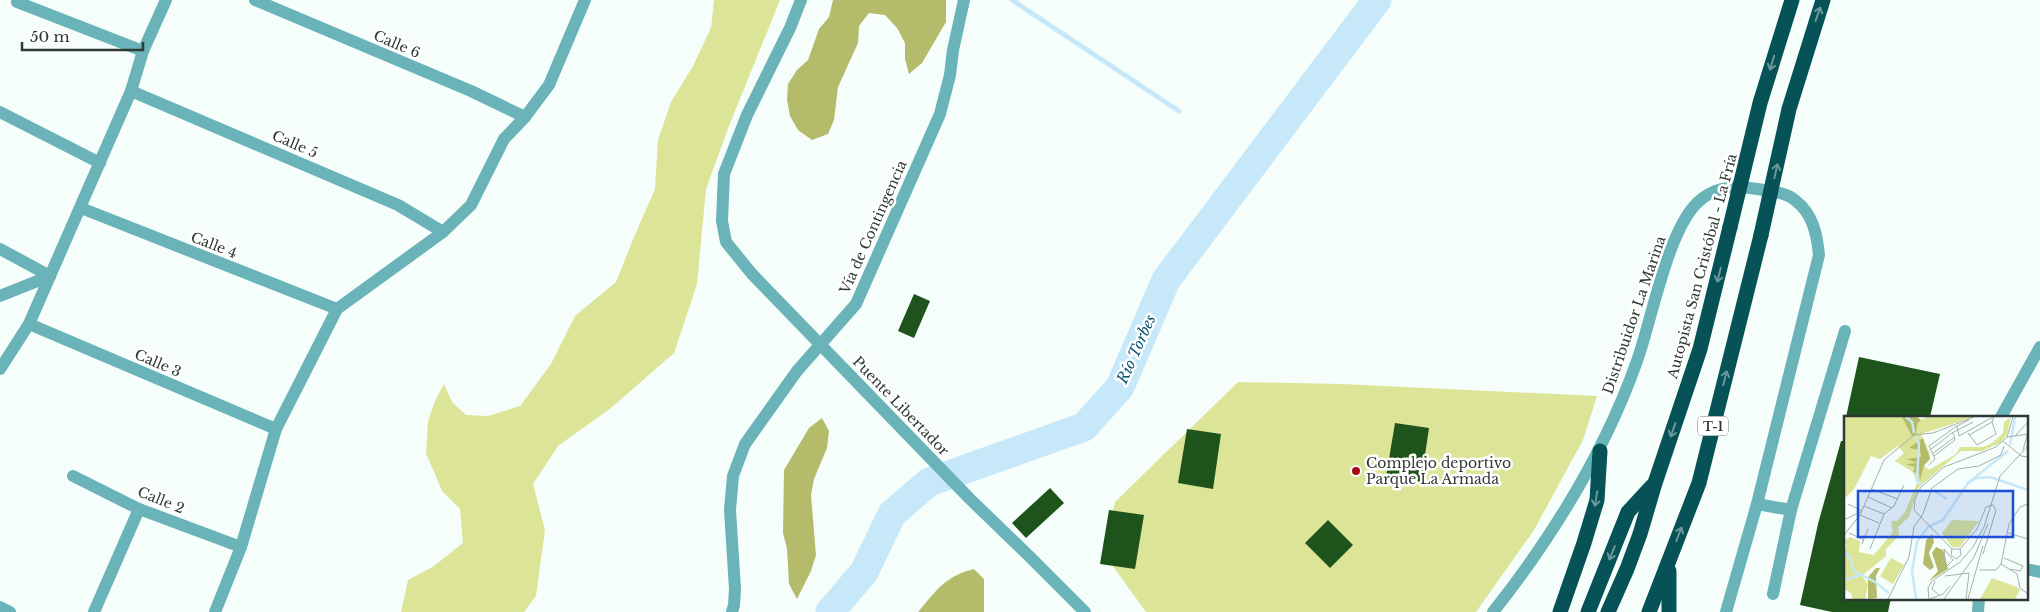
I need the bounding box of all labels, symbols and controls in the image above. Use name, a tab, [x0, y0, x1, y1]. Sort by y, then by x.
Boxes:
one-way arrow	[1814, 7, 1823, 22]
scale bar	[22, 20, 144, 52]
street label: Calle 6	[371, 26, 423, 62]
text: 50 m	[30, 27, 70, 46]
one-way arrow	[1767, 55, 1777, 71]
street label: Calle 5	[269, 126, 321, 162]
street label: Autopista San Cristóbal - La Fría	[1663, 151, 1741, 381]
street label: Vía de Contingencia	[835, 157, 911, 297]
one-way arrow	[1772, 163, 1781, 179]
street label: Calle 4	[188, 228, 240, 262]
street label: Distribuidor La Marina	[1598, 233, 1670, 396]
one-way arrow	[1714, 266, 1723, 282]
water label: Río Torbes	[1112, 311, 1160, 387]
street label: Calle 3	[132, 345, 184, 381]
street label: Puente Libertador	[849, 353, 953, 460]
one-way arrow	[1721, 371, 1730, 387]
road number: T-1	[1698, 416, 1728, 436]
inset map	[1844, 416, 2028, 600]
one-way arrow	[1668, 422, 1677, 438]
place label: Complejo deportivo Parque La Armada	[1366, 454, 1511, 488]
marker: Complejo deportivo Parque La Armada	[1350, 465, 1362, 477]
street label: Calle 2	[135, 483, 187, 517]
one-way arrow	[1591, 491, 1601, 507]
one-way arrow	[1675, 527, 1685, 542]
one-way arrow	[1607, 545, 1616, 561]

